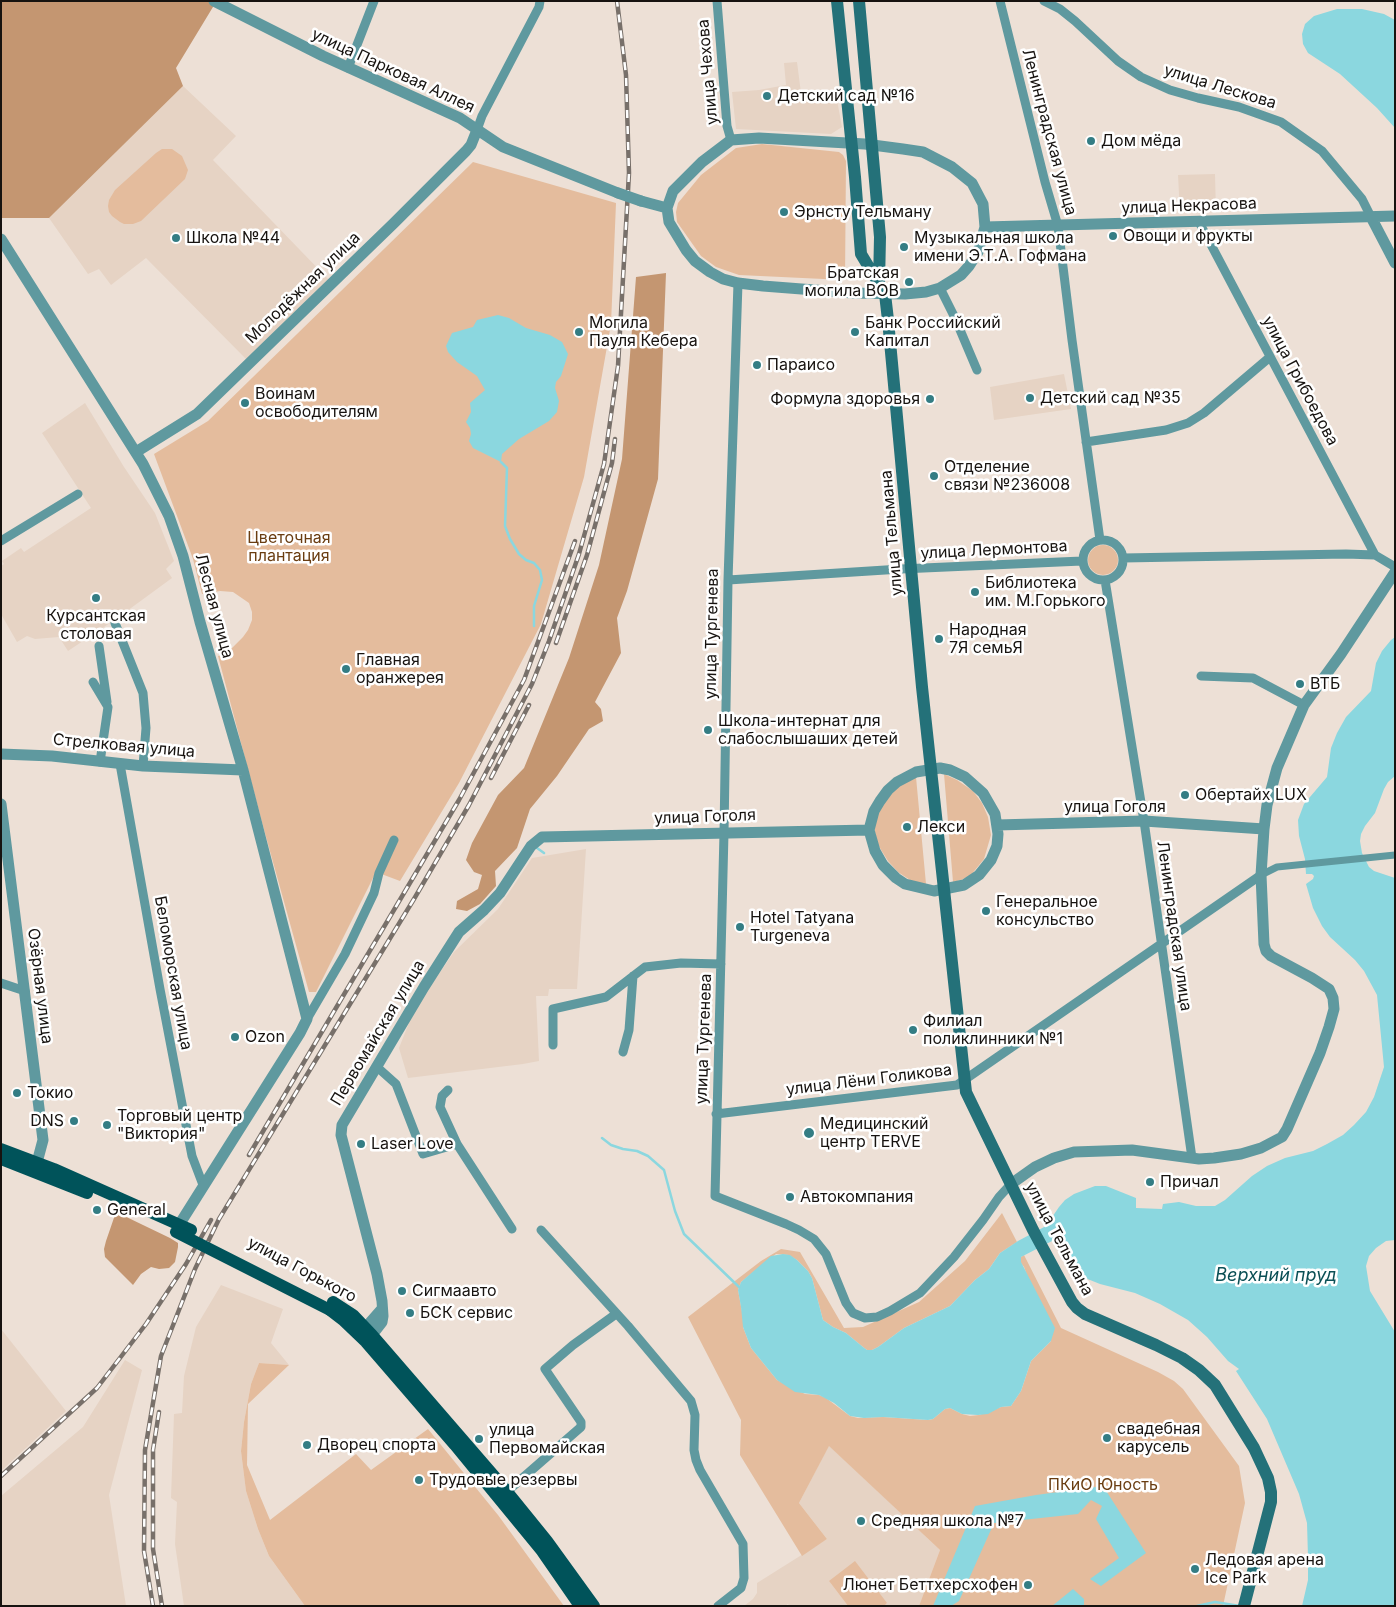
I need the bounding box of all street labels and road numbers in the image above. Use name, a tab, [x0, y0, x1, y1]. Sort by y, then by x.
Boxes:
street label: улица Чехова	[694, 18, 722, 126]
street label: улица Парковая Аллея	[308, 25, 478, 117]
street label: Ленинградская улица	[1018, 47, 1080, 217]
street label: улица Лескова	[1162, 61, 1278, 113]
street label: улица Некрасова	[1121, 194, 1257, 218]
street label: Молодёжная улица	[242, 228, 364, 348]
street label: улица Грибоедова	[1258, 313, 1342, 449]
street label: улица Тельмана	[877, 469, 907, 597]
street label: улица Лермонтова	[920, 537, 1068, 563]
street label: Лесная улица	[191, 551, 237, 661]
street label: улица Тургенева	[701, 568, 723, 700]
street label: Стрелковая улица	[52, 730, 196, 762]
street label: улица Гоголя	[1064, 797, 1166, 817]
street label: улица Гоголя	[654, 806, 756, 828]
street label: Ленинградская улица	[1153, 840, 1195, 1012]
street label: Беломорская улица	[150, 895, 196, 1051]
street label: Озёрная улица	[23, 927, 57, 1045]
street label: Первомайская улица	[327, 957, 429, 1109]
street label: улица Тургенева	[692, 973, 716, 1105]
street label: улица Лёни Голикова	[785, 1060, 953, 1100]
street label: улица Тельмана	[1021, 1179, 1097, 1299]
street label: улица Горького	[244, 1233, 360, 1307]

